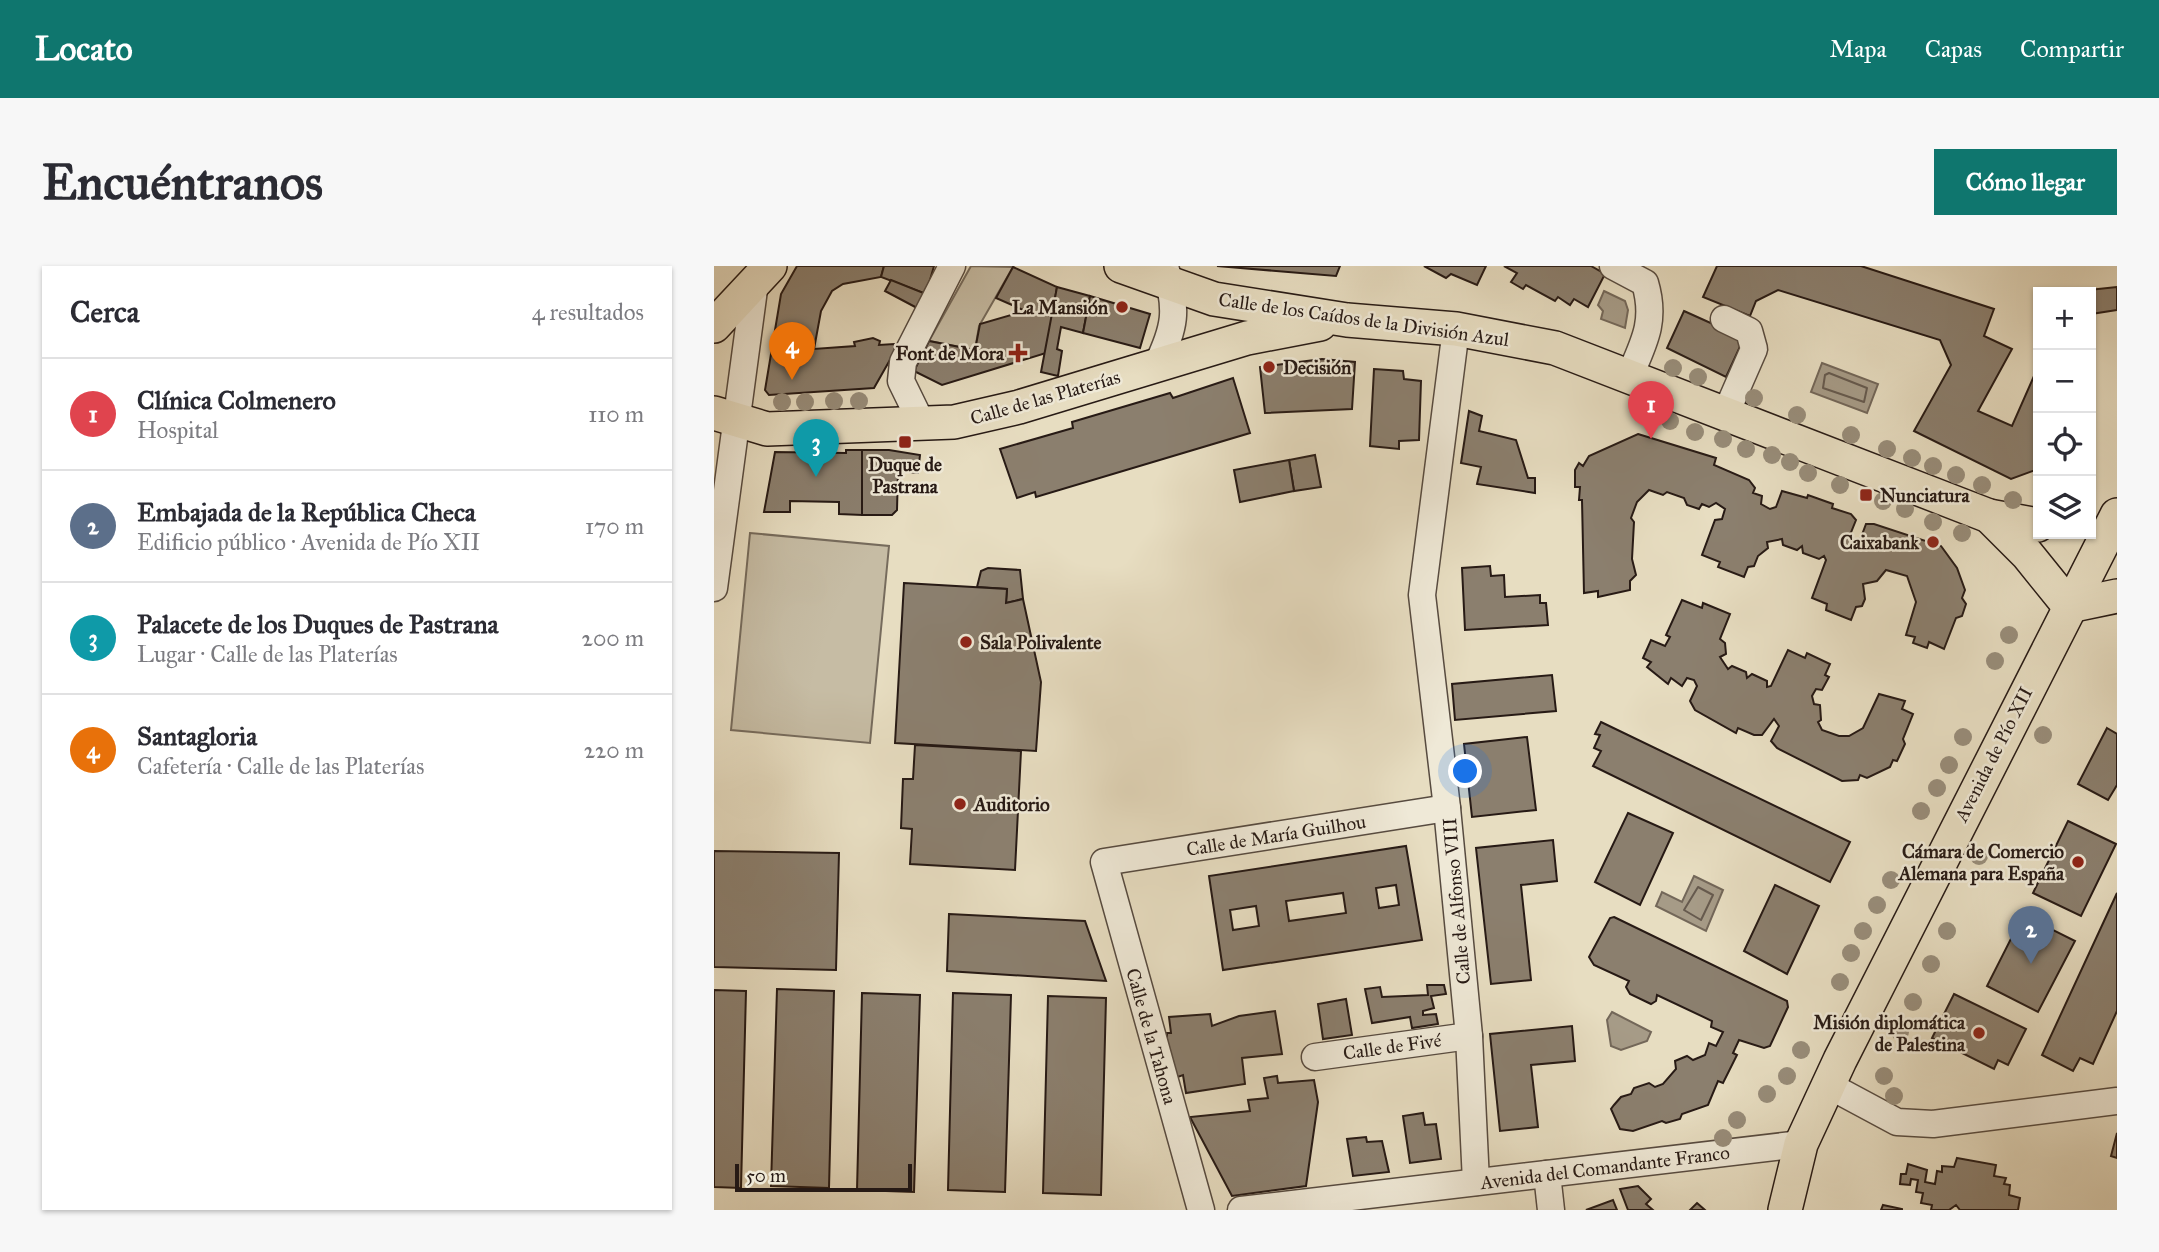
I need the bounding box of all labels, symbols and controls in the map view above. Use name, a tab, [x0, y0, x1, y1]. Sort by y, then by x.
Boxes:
text: Locato	[35, 29, 133, 69]
text: Mapa	[1830, 34, 1887, 64]
text: Capas	[1925, 34, 1982, 64]
text: Compartir	[2020, 34, 2124, 64]
button: Cómo llegar	[1934, 149, 2117, 215]
text: Encuéntranos	[42, 153, 323, 212]
map controls	[2033, 287, 2096, 539]
button: +	[2033, 287, 2096, 350]
street label: Calle de los Caídos de la División Azul	[1217, 288, 1512, 351]
text: Cerca	[70, 294, 139, 330]
place label: La Mansión	[1012, 296, 1109, 319]
text: 4 resultados	[532, 298, 644, 326]
marker: La Mansión	[1114, 299, 1130, 315]
pin: 4	[769, 322, 815, 380]
place label: Font de Mora	[896, 342, 1005, 365]
marker: Font de Mora	[1010, 345, 1026, 361]
button: −	[2033, 350, 2096, 413]
place label: Decisión	[1283, 356, 1352, 379]
marker: Decisión	[1261, 359, 1277, 375]
street label: Calle de las Platerías	[968, 365, 1123, 430]
pin: 1	[1628, 381, 1674, 439]
text: Clínica Colmenero	[137, 384, 336, 416]
text: 1	[88, 400, 98, 428]
text: 110 m	[588, 400, 644, 428]
button: locate	[2033, 413, 2096, 476]
text: Hospital	[137, 416, 219, 444]
pin: 3	[793, 419, 839, 477]
marker: Duque de Pastrana	[897, 434, 913, 450]
place label: Duque de Pastrana	[868, 453, 942, 498]
button: layers	[2033, 476, 2096, 539]
place label: Nunciatura	[1880, 484, 1970, 507]
marker: Nunciatura	[1858, 487, 1874, 503]
text: Embajada de la República Checa	[137, 496, 476, 528]
text: 2	[87, 512, 99, 540]
text: 170 m	[585, 512, 644, 540]
text: Edificio público · Avenida de Pío XII	[137, 528, 480, 556]
place label: Caixabank	[1840, 531, 1920, 554]
marker: Caixabank	[1925, 534, 1941, 550]
text: Palacete de los Duques de Pastrana	[137, 608, 499, 640]
text: 3	[88, 624, 98, 652]
text: 200 m	[582, 624, 644, 652]
place label: Sala Polivalente	[980, 631, 1101, 654]
marker: Sala Polivalente	[958, 634, 974, 650]
text: Lugar · Calle de las Platerías	[137, 640, 398, 668]
street label: Avenida de Pío XII	[1949, 683, 2037, 826]
text: Santagloria	[137, 720, 257, 752]
text: 4	[87, 736, 99, 764]
text: 220 m	[584, 736, 644, 764]
text: Cafetería · Calle de las Platerías	[137, 752, 424, 780]
your location	[1448, 754, 1482, 788]
place label: Auditorio	[972, 793, 1050, 816]
marker: Auditorio	[952, 796, 968, 812]
street label: Calle de María Guilhou	[1185, 810, 1368, 861]
street label: Calle de Alfonso VIII	[1438, 817, 1475, 985]
place label: Cámara de Comercio Alemana para España	[1897, 840, 2065, 886]
marker: Cámara de Comercio Alemana para España	[2070, 854, 2086, 870]
pin: 2	[2008, 906, 2054, 964]
street label: Calle de la Tahona	[1121, 965, 1182, 1108]
place label: Misión diplomática de Palestina	[1813, 1011, 1966, 1056]
marker: Misión diplomática de Palestina	[1971, 1025, 1987, 1041]
street label: Calle de Fivé	[1341, 1028, 1443, 1065]
street label: Avenida del Comandante Franco	[1478, 1141, 1731, 1194]
scale bar	[735, 1161, 912, 1193]
text: 50 m	[746, 1164, 786, 1187]

